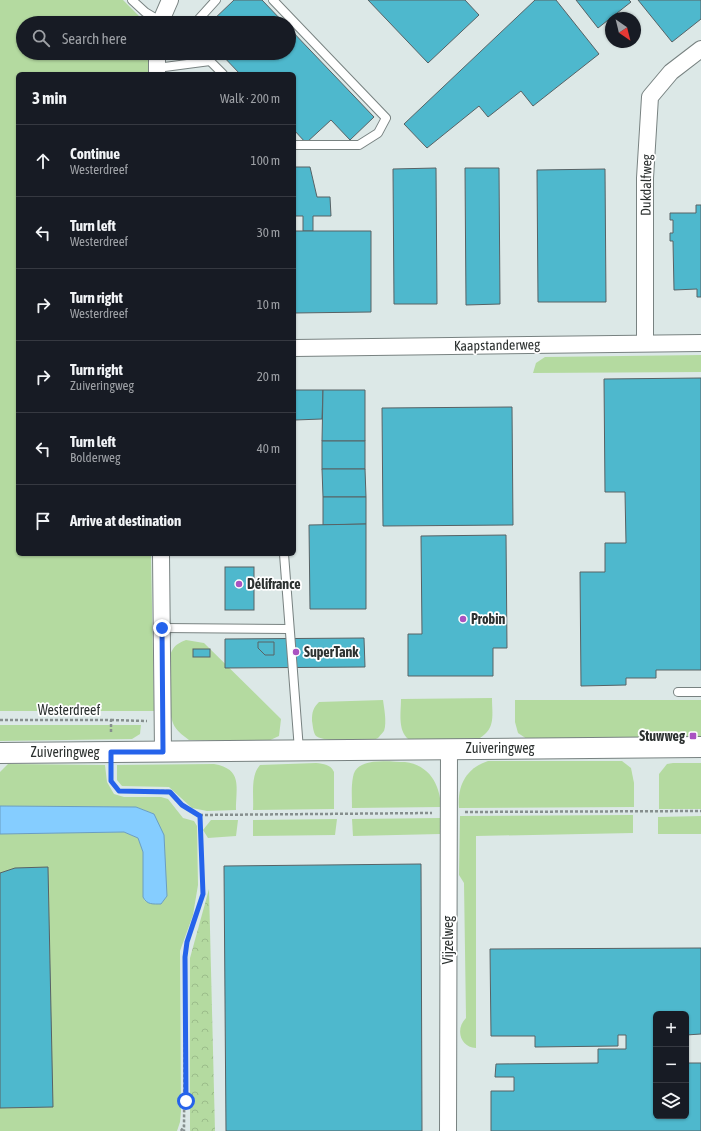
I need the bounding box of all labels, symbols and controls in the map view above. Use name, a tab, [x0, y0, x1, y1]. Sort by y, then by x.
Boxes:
north arrow	[605, 12, 641, 48]
search box	[16, 16, 296, 60]
icon: search	[30, 27, 52, 49]
text: Search here	[62, 30, 127, 47]
text: 3 min	[32, 88, 67, 108]
text: Walk · 200 m	[220, 91, 280, 106]
text: Continue	[70, 145, 120, 162]
icon: ahead	[32, 150, 54, 172]
text: 100 m	[251, 153, 280, 168]
street label: Dukdalfweg	[637, 154, 655, 216]
text: Westerdreef	[70, 162, 128, 177]
text: Turn left	[70, 217, 116, 234]
icon: left	[32, 222, 54, 244]
text: 30 m	[257, 225, 280, 240]
text: Westerdreef	[70, 234, 128, 249]
text: Turn right	[70, 289, 123, 306]
icon: right	[32, 294, 54, 316]
text: 10 m	[257, 297, 280, 312]
text: Westerdreef	[70, 306, 128, 321]
street label: Kaapstanderweg	[454, 336, 540, 354]
text: Turn right	[70, 361, 123, 378]
icon: right	[32, 366, 54, 388]
text: 20 m	[257, 369, 280, 384]
text: Zuiveringweg	[70, 378, 134, 393]
text: Turn left	[70, 433, 116, 450]
icon: left	[32, 438, 54, 460]
text: 40 m	[257, 441, 280, 456]
text: Bolderweg	[70, 450, 121, 465]
icon: arrive	[32, 510, 54, 532]
text: Arrive at destination	[70, 512, 181, 529]
place label: Délifrance	[247, 576, 301, 592]
marker: Délifrance	[234, 579, 244, 589]
place label: Probin	[471, 611, 505, 627]
marker: Probin	[458, 614, 468, 624]
route end	[153, 619, 171, 637]
place label: SuperTank	[304, 644, 359, 660]
marker: SuperTank	[291, 647, 301, 657]
street label: Westerdreef	[38, 702, 100, 718]
place label: Stuwweg	[639, 728, 686, 744]
marker: Stuwweg	[688, 731, 698, 741]
street label: Zuiveringweg	[465, 740, 535, 756]
street label: Zuiveringweg	[30, 744, 100, 760]
street label: Vijzelweg	[440, 916, 456, 964]
map controls	[653, 1011, 689, 1119]
button: +	[653, 1011, 689, 1047]
button: −	[653, 1047, 689, 1083]
button: layers	[653, 1083, 689, 1119]
route start	[177, 1092, 195, 1110]

